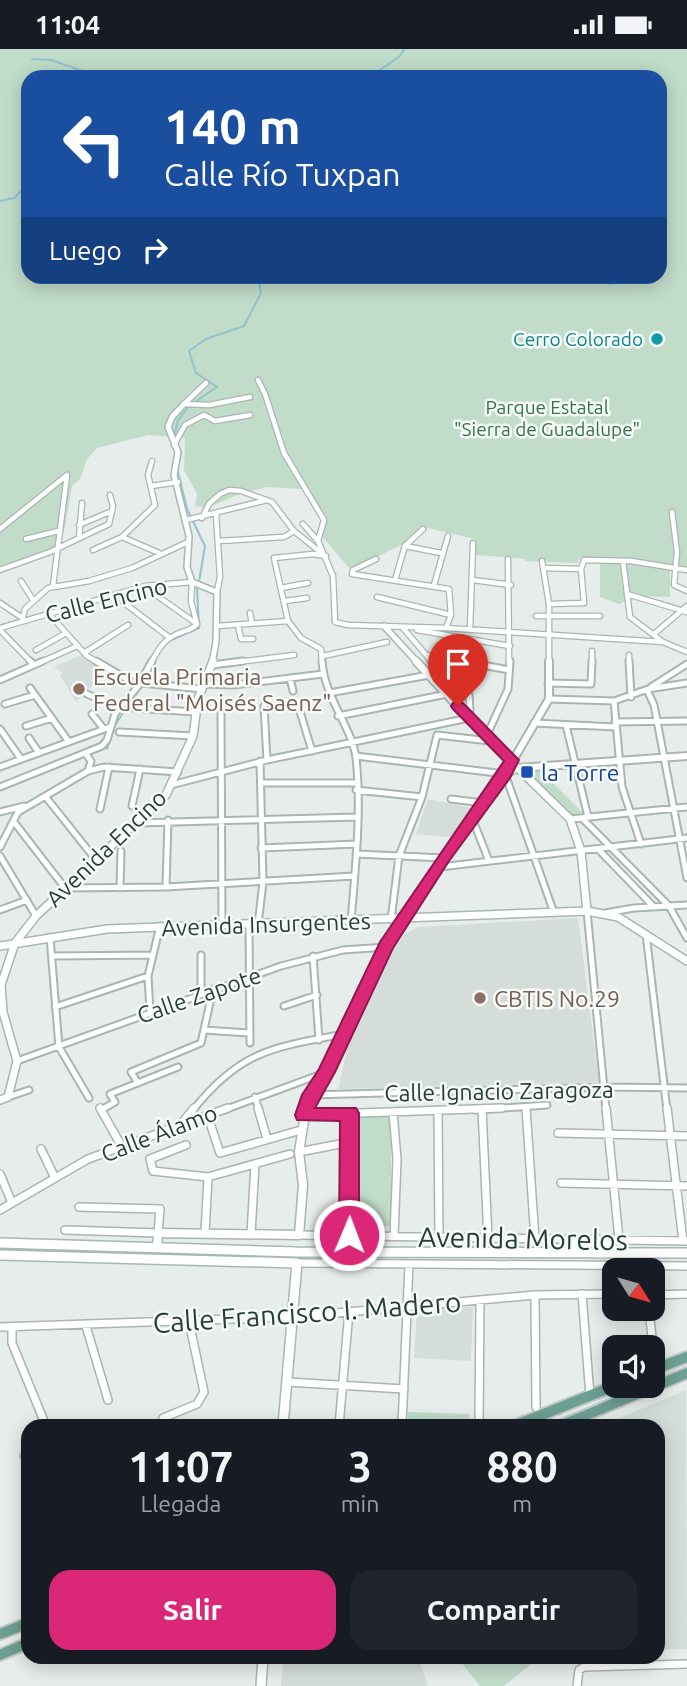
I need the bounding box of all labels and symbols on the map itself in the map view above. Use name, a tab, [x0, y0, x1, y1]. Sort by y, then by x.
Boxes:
place label: Cerro Colorado	[513, 328, 643, 350]
marker: Cerro Colorado	[649, 331, 665, 347]
park label: Parque Estatal "Sierra de Guadalupe"	[454, 396, 640, 440]
street label: Calle Encino	[42, 573, 170, 627]
pin	[428, 634, 488, 706]
place label: Escuela Primaria Federal "Moisés Saenz"	[93, 664, 331, 715]
marker: Escuela Primaria Federal "Moisés Saenz"	[71, 681, 87, 697]
place label: la Torre	[541, 760, 619, 785]
marker: la Torre	[519, 764, 535, 780]
street label: Avenida Encino	[41, 785, 171, 911]
street label: Avenida Insurgentes	[161, 908, 371, 940]
street label: Calle Zapote	[134, 962, 264, 1028]
place label: CBTIS No.29	[494, 986, 620, 1011]
marker: CBTIS No.29	[472, 990, 488, 1006]
street label: Calle Ignacio Zaragoza	[384, 1077, 614, 1105]
street label: Calle Álamo	[97, 1099, 220, 1167]
position arrow	[312, 1198, 386, 1272]
street label: Avenida Morelos	[418, 1221, 628, 1255]
north arrow	[602, 1258, 665, 1321]
street label: Calle Francisco I. Madero	[152, 1286, 462, 1338]

